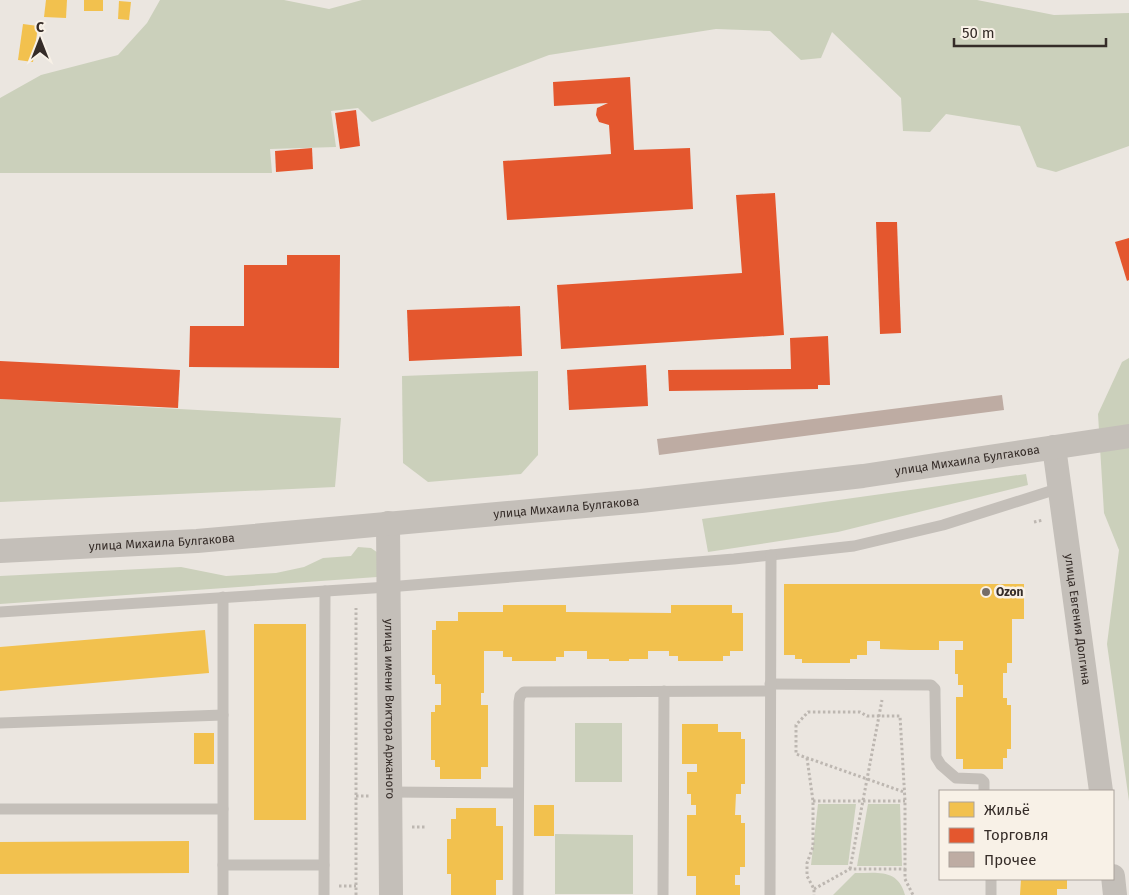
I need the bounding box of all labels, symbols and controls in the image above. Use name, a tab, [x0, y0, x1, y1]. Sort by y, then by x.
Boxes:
north arrow	[15, 15, 65, 65]
scale bar	[954, 15, 1106, 47]
text: С	[36, 19, 44, 36]
text: 50 m	[962, 24, 995, 42]
street label: улица Михаила Булгакова	[894, 443, 1041, 478]
street label: улица Михаила Булгакова	[493, 494, 640, 521]
street label: улица Михаила Булгакова	[88, 531, 235, 553]
street label: улица Евгения Долгина	[1062, 553, 1093, 686]
place label: Ozon	[996, 585, 1024, 599]
marker: Ozon	[980, 586, 992, 598]
street label: улица имени Виктора Аржаного	[382, 619, 397, 799]
legend	[939, 790, 1114, 880]
text: Жильё	[984, 801, 1030, 819]
text: Торговля	[984, 826, 1049, 844]
text: Прочее	[984, 851, 1036, 869]

